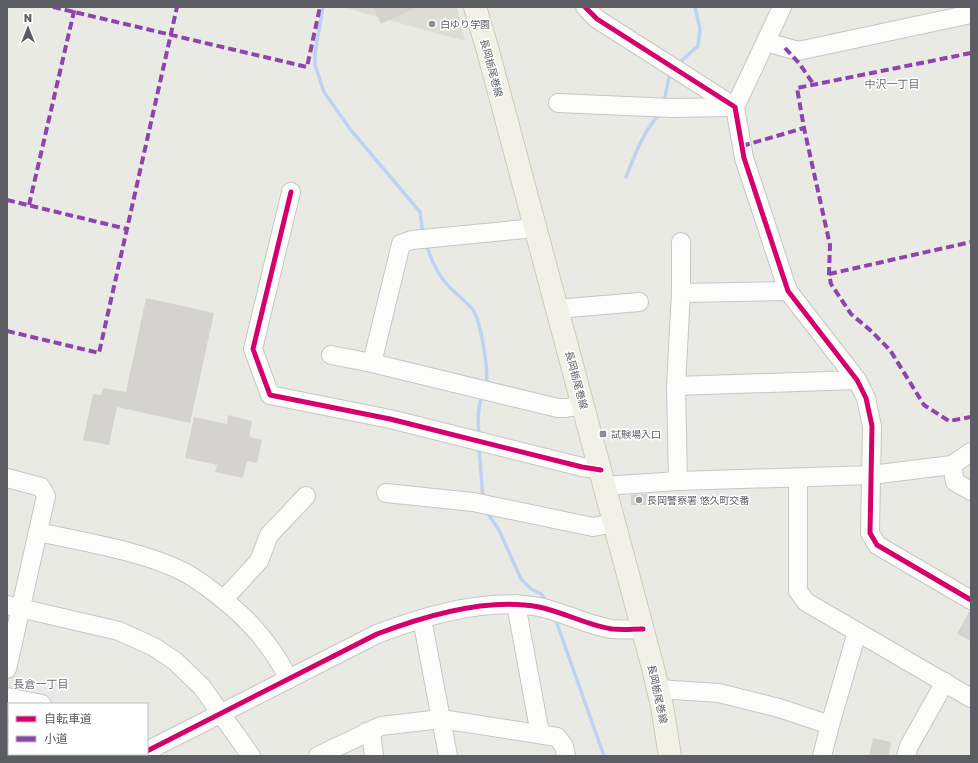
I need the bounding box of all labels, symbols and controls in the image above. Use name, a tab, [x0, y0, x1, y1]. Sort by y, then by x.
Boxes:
north arrow	[8, 8, 48, 48]
text: N	[24, 11, 32, 24]
place label: 白ゆり学園	[440, 18, 490, 30]
marker: 白ゆり学園	[427, 19, 437, 29]
street label: 長岡栃尾巻線	[478, 37, 506, 99]
district label: 中沢一丁目	[865, 77, 920, 90]
street label: 長岡栃尾巻線	[563, 349, 591, 411]
place label: 試験場入口	[611, 428, 661, 440]
marker: 試験場入口	[598, 429, 608, 439]
place label: 長岡警察署 悠久町交番	[647, 494, 750, 506]
marker: 長岡警察署 悠久町交番	[634, 495, 644, 505]
street label: 長岡栃尾巻線	[646, 663, 670, 725]
district label: 長倉一丁目	[14, 677, 69, 690]
legend	[8, 703, 148, 755]
text: 自転車道	[44, 711, 92, 726]
text: 小道	[44, 731, 68, 746]

